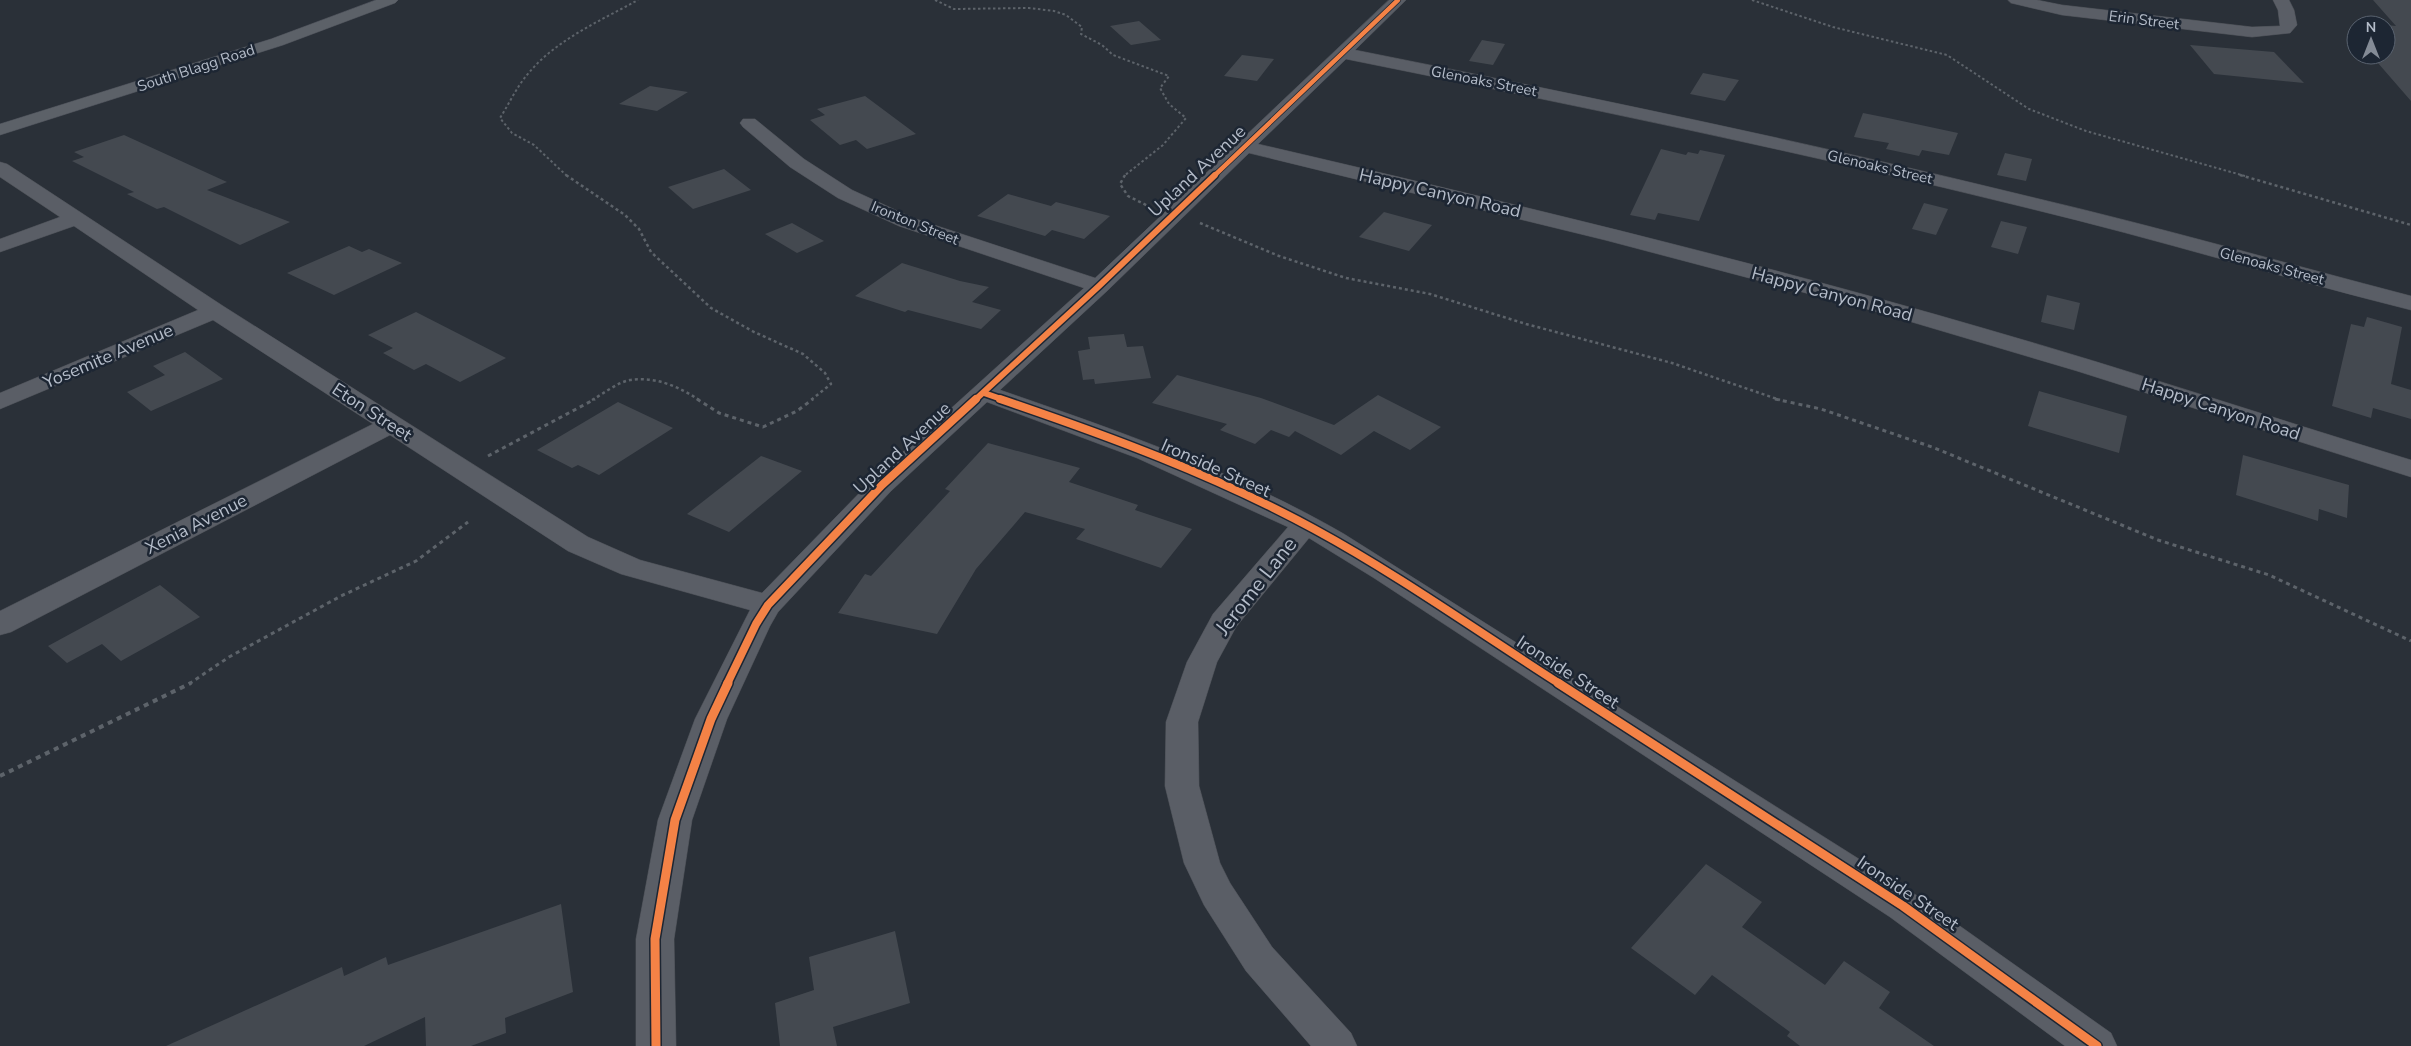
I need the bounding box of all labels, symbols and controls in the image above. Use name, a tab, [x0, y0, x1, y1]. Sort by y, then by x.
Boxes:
street label: Erin Street	[2108, 6, 2181, 34]
north arrow	[2346, 15, 2396, 65]
text: N	[2366, 18, 2376, 37]
street label: South Blagg Road	[135, 40, 257, 96]
street label: Glenoaks Street	[1429, 61, 1539, 101]
street label: Upland Avenue	[1143, 120, 1251, 222]
street label: Glenoaks Street	[1825, 145, 1935, 189]
street label: Happy Canyon Road	[1357, 163, 1523, 223]
street label: Ironton Street	[868, 196, 962, 250]
street label: Glenoaks Street	[2218, 242, 2327, 290]
street label: Happy Canyon Road	[1749, 261, 1915, 327]
street label: Yosemite Avenue	[39, 318, 177, 395]
street label: Happy Canyon Road	[2139, 372, 2303, 446]
street label: Eton Street	[327, 377, 417, 447]
street label: Upland Avenue	[848, 397, 956, 499]
street label: Ironside Street	[1157, 433, 1275, 503]
street label: Xenia Avenue	[141, 488, 251, 560]
street label: Jerome Lane	[1208, 531, 1303, 642]
street label: Ironside Street	[1512, 630, 1625, 715]
street label: Ironside Street	[1852, 850, 1964, 936]

